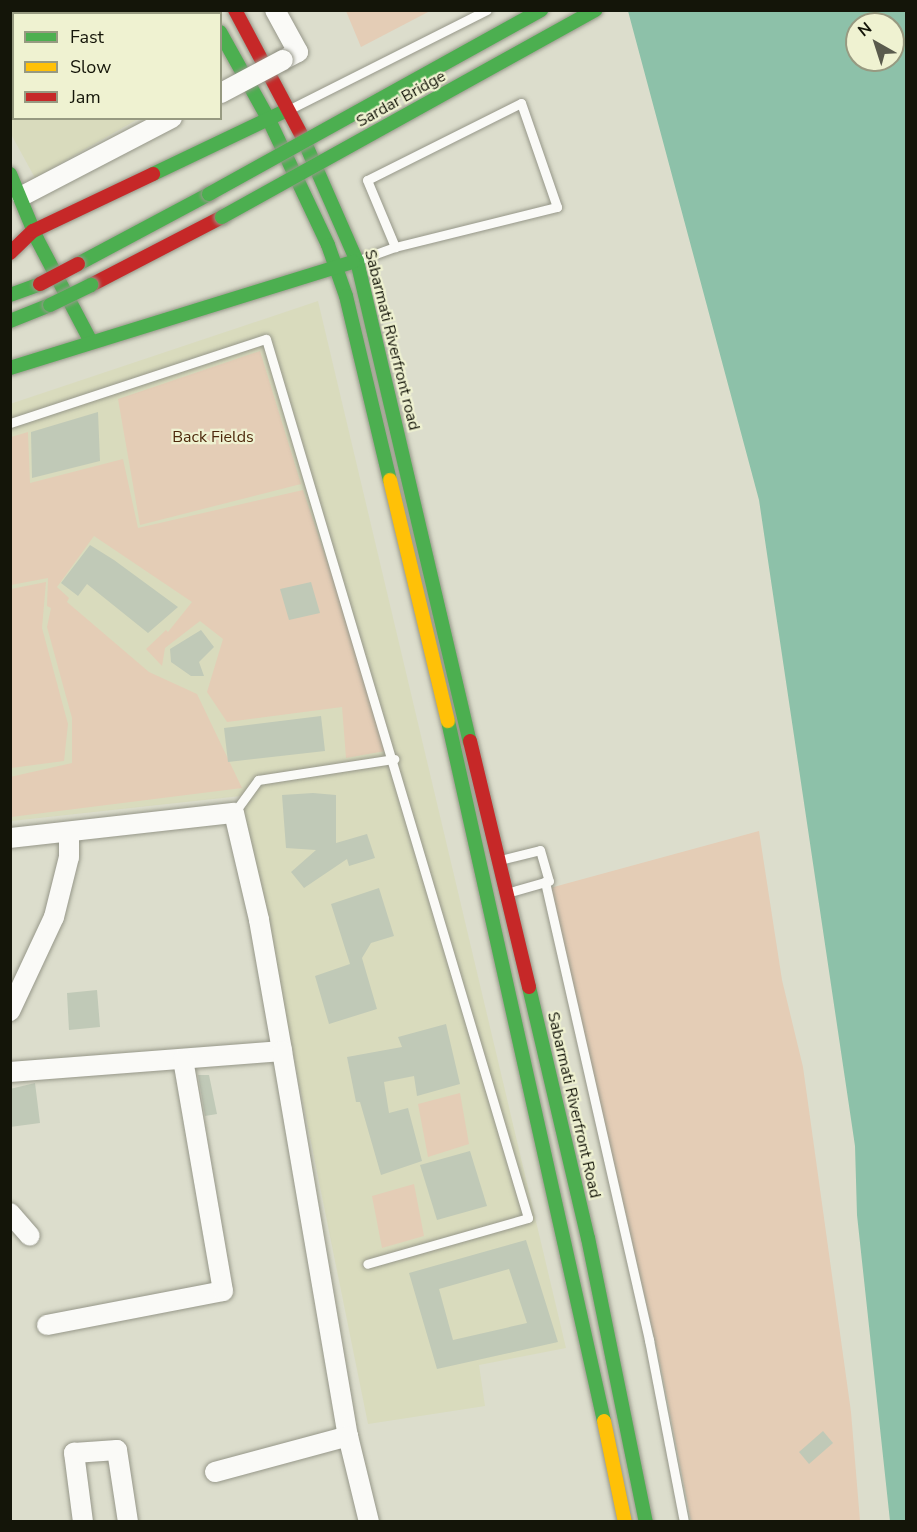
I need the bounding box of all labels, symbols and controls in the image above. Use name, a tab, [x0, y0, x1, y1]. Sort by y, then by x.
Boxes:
legend	[12, 12, 222, 120]
north arrow	[845, 12, 905, 72]
text: N	[853, 17, 877, 42]
text: Fast	[70, 25, 104, 49]
text: Slow	[70, 55, 111, 79]
street label: Sardar Bridge	[353, 67, 449, 131]
text: Jam	[70, 85, 101, 109]
street label: Sabarmati Riverfront road	[360, 248, 424, 432]
park label: Back Fields	[172, 427, 254, 447]
street label: Sabarmati Riverfront Road	[543, 1010, 605, 1200]

